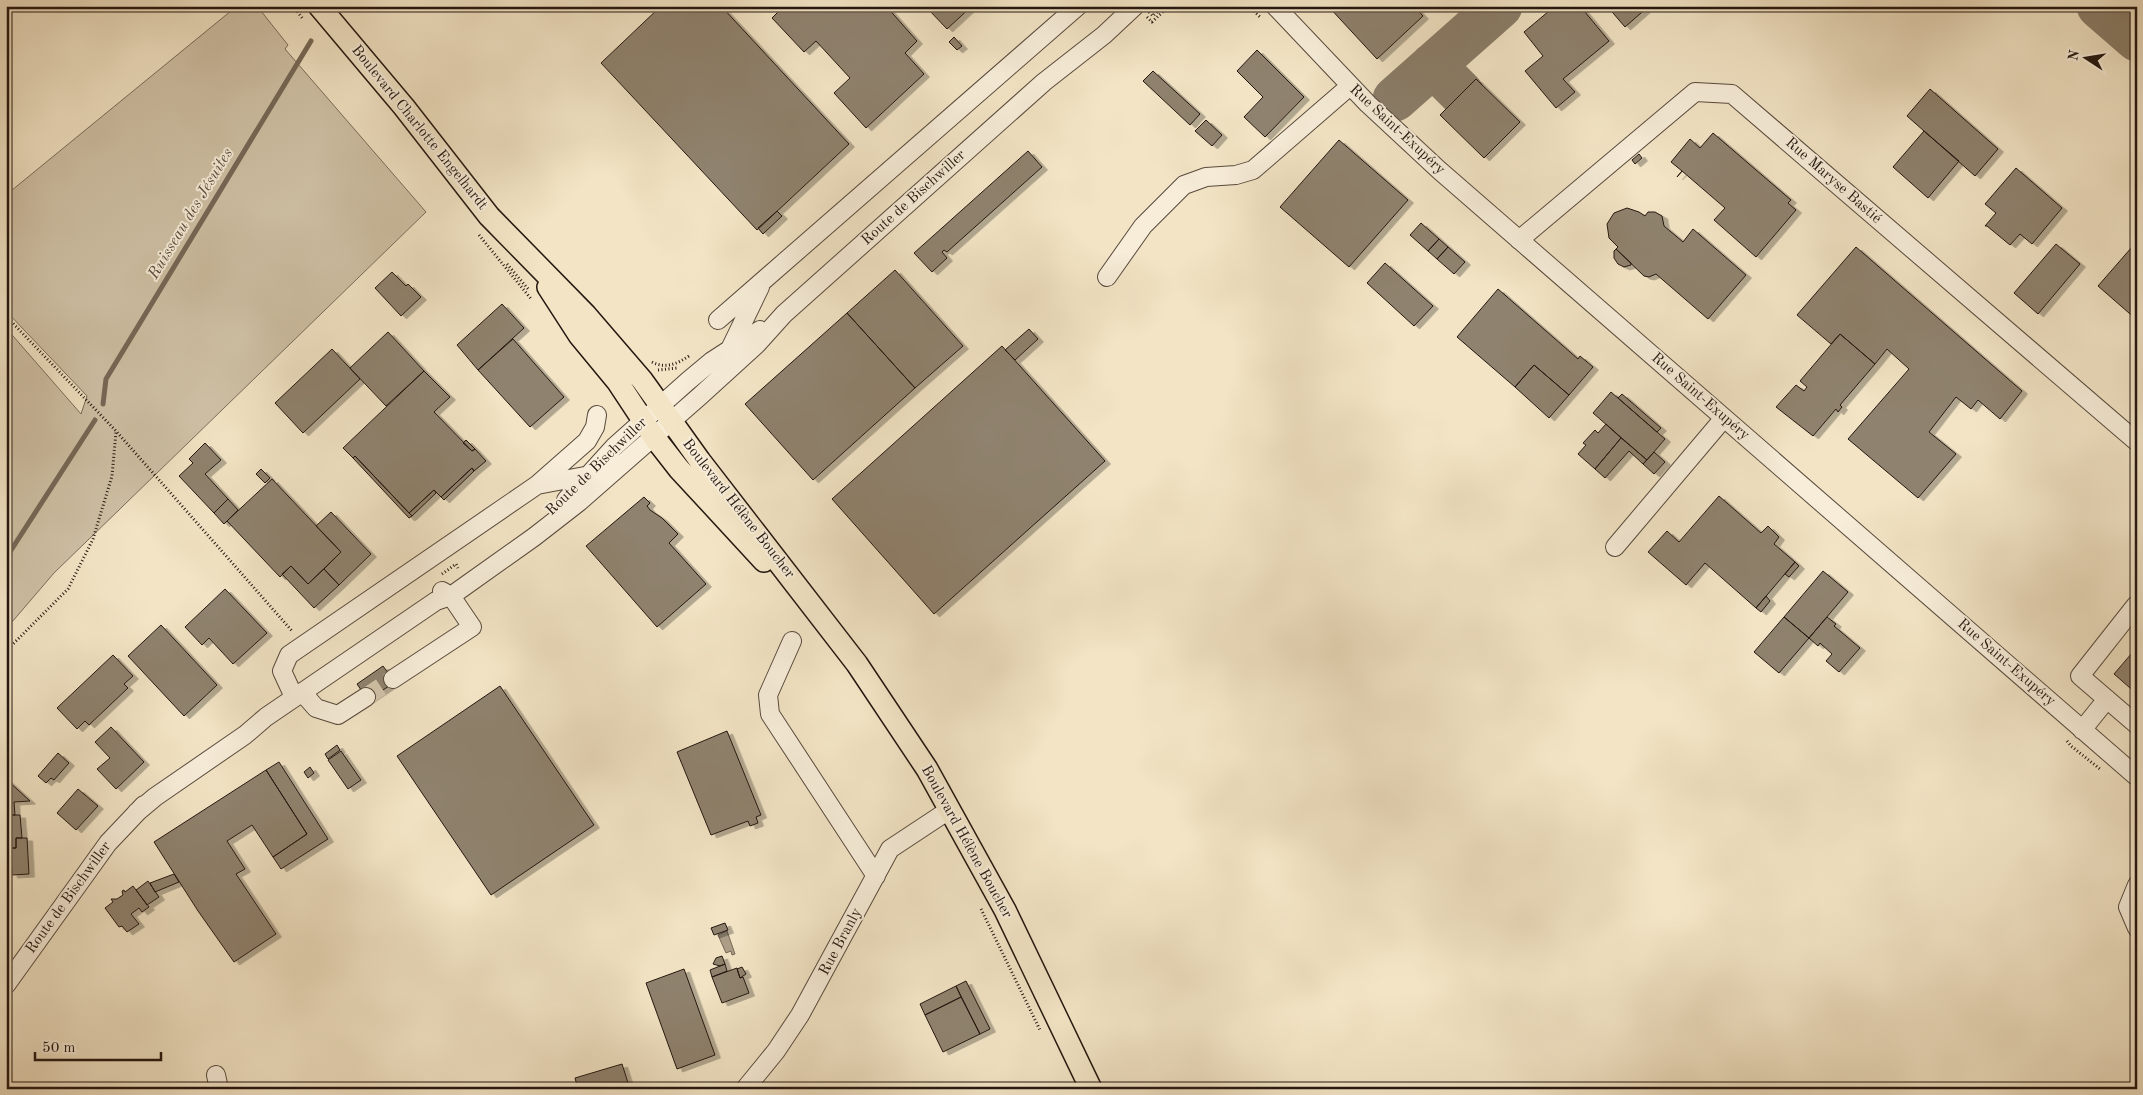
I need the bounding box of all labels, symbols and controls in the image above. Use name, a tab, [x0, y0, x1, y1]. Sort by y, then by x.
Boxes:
north arrow	[2060, 32, 2110, 82]
street label: Boulevard Charlotte Engelhardt	[348, 43, 490, 213]
text: N	[2066, 49, 2082, 62]
street label: Rue Saint-Exupéry	[1346, 82, 1448, 178]
street label: Rue Maryse Bastié	[1782, 135, 1884, 227]
water label: Ruisseau des Jésuites	[145, 146, 236, 283]
street label: Route de Bischwiller	[859, 148, 969, 248]
street label: Rue Saint-Exupéry	[1648, 351, 1752, 444]
street label: Route de Bischwiller	[544, 415, 650, 519]
street label: Boulevard Hélène Boucher	[679, 437, 797, 581]
street label: Rue Saint-Exupéry	[1954, 617, 2058, 710]
street label: Boulevard Hélène Boucher	[918, 763, 1014, 921]
street label: Route de Bischwiller	[24, 839, 114, 957]
street label: Rue Branly	[817, 906, 865, 978]
scale bar	[35, 1030, 161, 1062]
text: 50 m	[42, 1041, 76, 1056]

